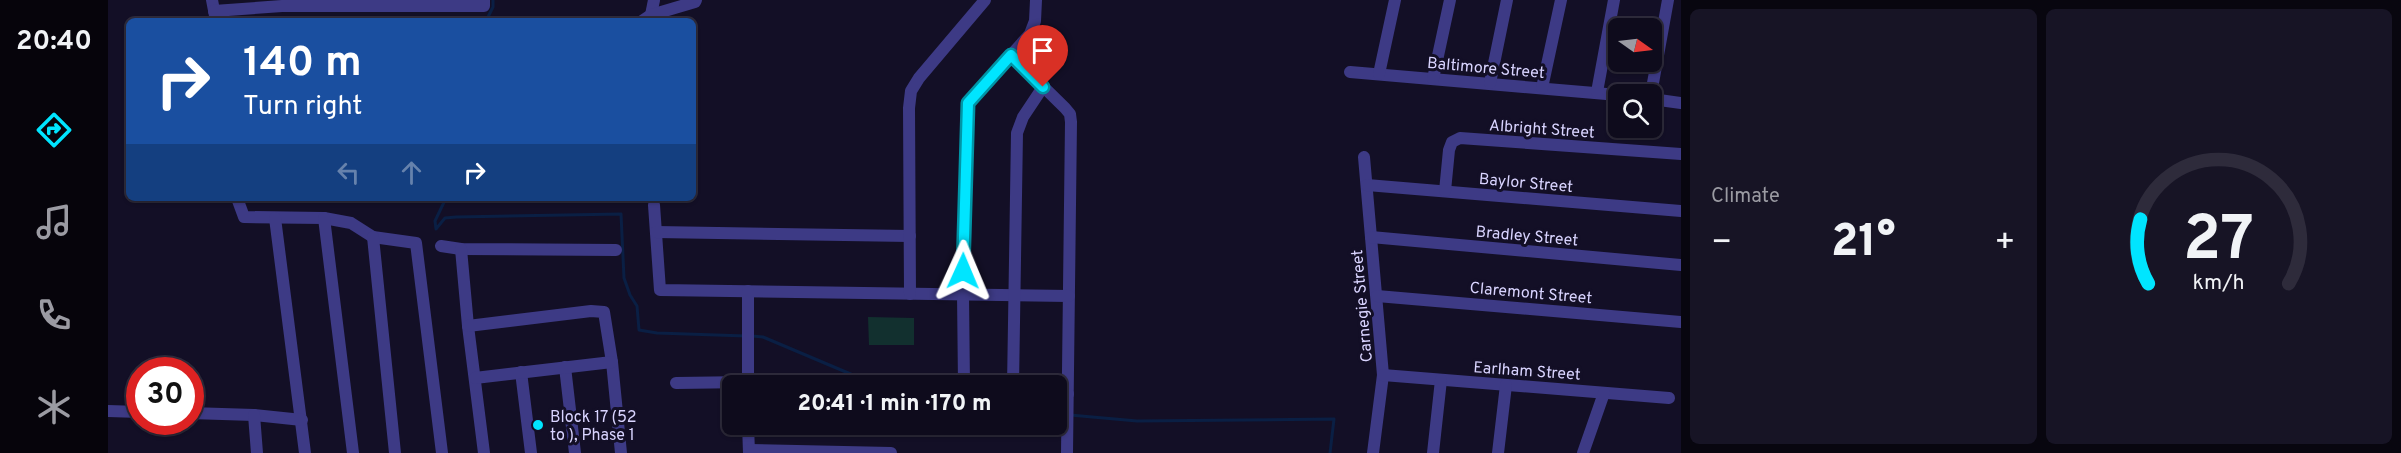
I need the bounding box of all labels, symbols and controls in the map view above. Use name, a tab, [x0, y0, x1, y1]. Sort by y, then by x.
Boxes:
north arrow	[1608, 18, 1662, 72]
map controls	[1608, 18, 1662, 138]
text: 20:40	[16, 25, 92, 59]
pin	[1017, 25, 1068, 87]
icon: arrive	[1026, 34, 1059, 67]
text: 140 m	[243, 38, 362, 91]
icon: right	[144, 42, 222, 120]
street label: Baltimore Street	[1426, 54, 1545, 84]
button: search	[1608, 84, 1662, 138]
text: Turn right	[243, 90, 362, 124]
icon: directions	[33, 109, 75, 151]
street label: Albright Street	[1488, 116, 1595, 144]
icon: left	[332, 156, 365, 189]
icon: ahead	[395, 156, 428, 189]
icon: right	[458, 156, 491, 189]
street label: Baylor Street	[1478, 170, 1574, 198]
text: Climate	[1711, 184, 1780, 210]
icon: music	[33, 201, 75, 243]
text: 27	[2183, 203, 2254, 282]
text: 21°	[1831, 215, 1896, 272]
street label: Bradley Street	[1475, 223, 1579, 251]
text: −	[1711, 223, 1732, 265]
text: +	[1994, 223, 2015, 265]
position arrow	[931, 239, 995, 303]
street label: Carnegie Street	[1348, 249, 1378, 363]
text: km/h	[2193, 270, 2245, 297]
street label: Claremont Street	[1469, 279, 1593, 309]
icon: phone	[33, 294, 75, 336]
speed limit sign: 30	[126, 357, 204, 435]
street label: Earlham Street	[1473, 358, 1581, 386]
icon: climate	[33, 386, 75, 428]
text: 20:41 · 1 min · 170 m	[798, 391, 991, 418]
place label: Block 17 (52 to ), Phase 1	[550, 408, 637, 446]
marker: Block 17 (52 to ), Phase 1	[531, 418, 545, 432]

